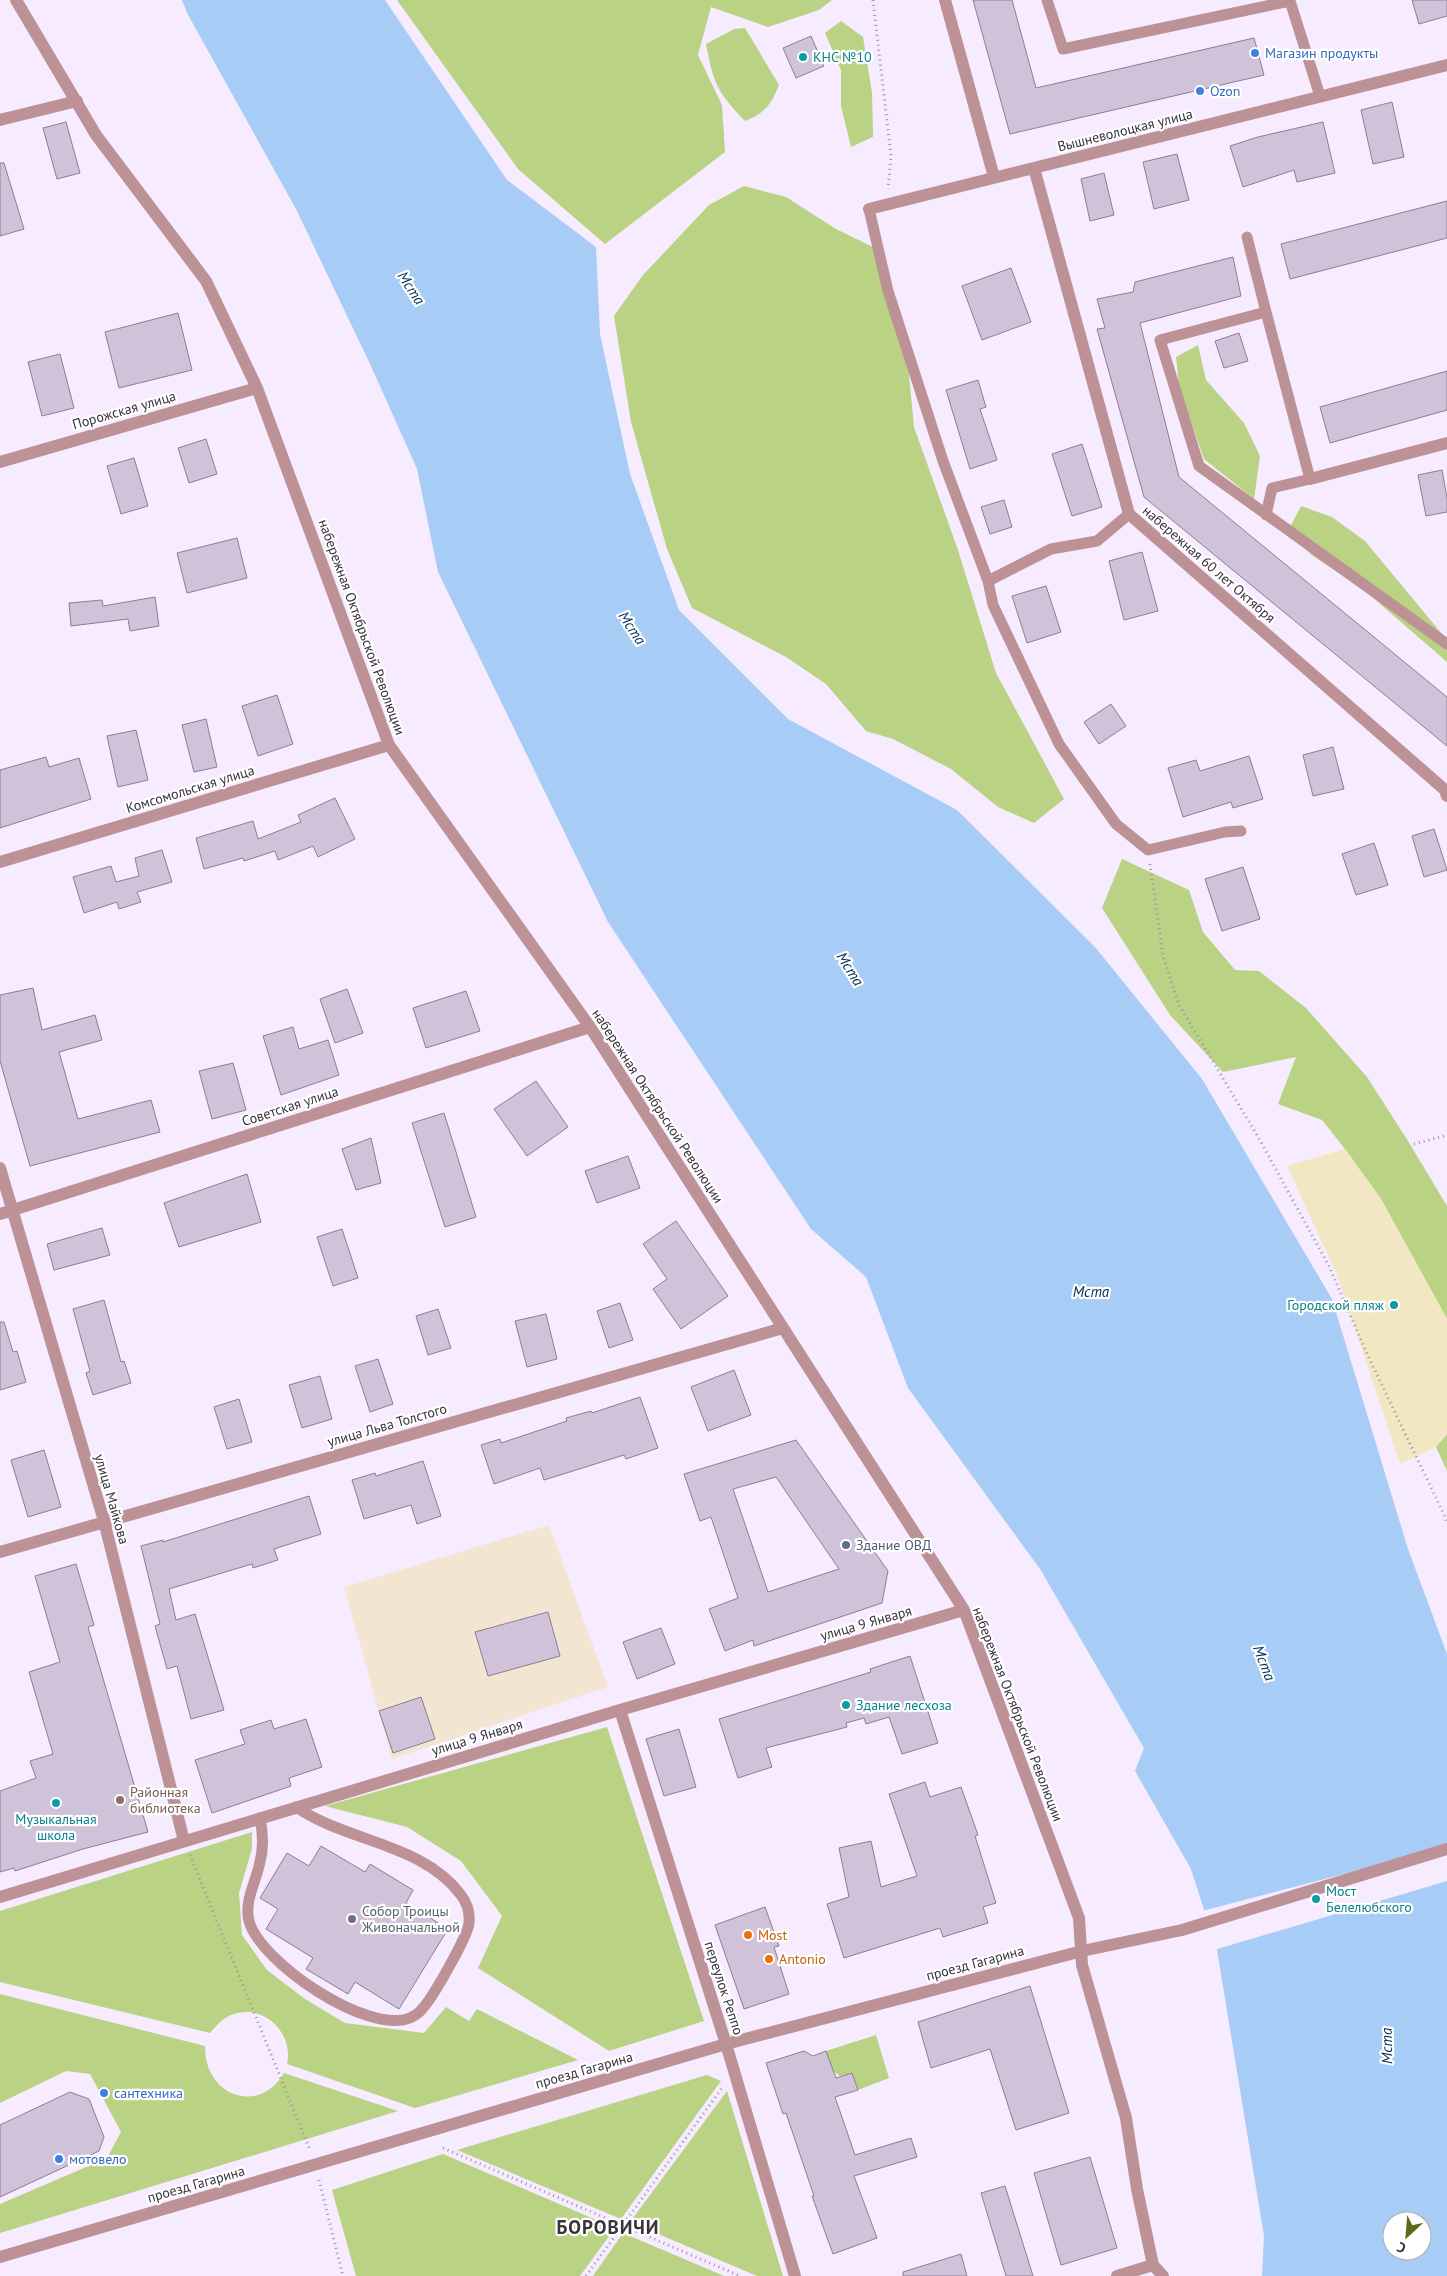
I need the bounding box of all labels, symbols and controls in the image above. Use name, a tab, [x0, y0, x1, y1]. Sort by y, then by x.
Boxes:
place label: Магазин продукты	[1265, 44, 1378, 62]
marker: Магазин продукты	[1249, 47, 1261, 59]
place label: КНС №10	[813, 48, 872, 66]
marker: КНС №10	[797, 51, 809, 63]
place label: Ozon	[1210, 82, 1240, 100]
marker: Ozon	[1194, 85, 1206, 97]
street label: Вышневолоцкая улица	[1056, 104, 1195, 156]
water label: Мста	[394, 267, 430, 309]
street label: Порожская улица	[70, 387, 178, 433]
street label: набережная 60 лет Октября	[1139, 501, 1279, 627]
street label: набережная Октябрьской Революции	[314, 517, 410, 737]
water label: Мста	[615, 607, 651, 649]
street label: Комсомольская улица	[124, 761, 256, 817]
water label: Мста	[833, 948, 868, 990]
street label: набережная Октябрьской Революции	[588, 1005, 728, 1207]
street label: Советская улица	[239, 1082, 341, 1130]
water label: Мста	[1073, 1282, 1110, 1301]
place label: Городской пляж	[1287, 1296, 1385, 1314]
marker: Городской пляж	[1388, 1299, 1400, 1311]
street label: улица Льва Толстого	[325, 1399, 449, 1451]
street label: улица Майкова	[91, 1452, 133, 1546]
place label: Здание ОВД	[856, 1536, 931, 1554]
marker: Здание ОВД	[840, 1539, 852, 1551]
street label: улица 9 Января	[818, 1601, 914, 1645]
street label: набережная Октябрьской Революции	[969, 1604, 1067, 1824]
water label: Мста	[1249, 1642, 1280, 1684]
place label: Здание лесхоза	[856, 1696, 952, 1714]
marker: Здание лесхоза	[840, 1699, 852, 1711]
street label: улица 9 Января	[429, 1715, 525, 1759]
place label: Районная библиотека	[130, 1783, 201, 1817]
marker: Районная библиотека	[114, 1794, 126, 1806]
marker: Mузыкальная школа	[50, 1797, 62, 1809]
place label: Mузыкальная школа	[15, 1810, 97, 1844]
place label: Мост Белелюбского	[1326, 1882, 1412, 1916]
marker: Мост Белелюбского	[1310, 1893, 1322, 1905]
place label: Собор Троицы Живоначальной	[361, 1902, 460, 1936]
marker: Собор Троицы Живоначальной	[346, 1913, 358, 1925]
place label: Most	[758, 1926, 787, 1944]
marker: Most	[742, 1929, 754, 1941]
street label: переулок Реппо	[700, 1939, 748, 2037]
street label: проезд Гагарина	[924, 1941, 1026, 1985]
place label: Antonio	[779, 1950, 826, 1968]
marker: Antonio	[763, 1953, 775, 1965]
water label: Мста	[1377, 2027, 1396, 2064]
street label: проезд Гагарина	[533, 2047, 635, 2093]
place label: сантехника	[114, 2084, 183, 2102]
marker: сантехника	[98, 2087, 110, 2099]
place label: мотовело	[69, 2150, 127, 2168]
marker: мотовело	[53, 2153, 65, 2165]
street label: проезд Гагарина	[145, 2161, 247, 2207]
north arrow	[1382, 2211, 1432, 2261]
district label: БОРОВИЧИ	[556, 2215, 660, 2239]
text: С	[1394, 2238, 1409, 2257]

